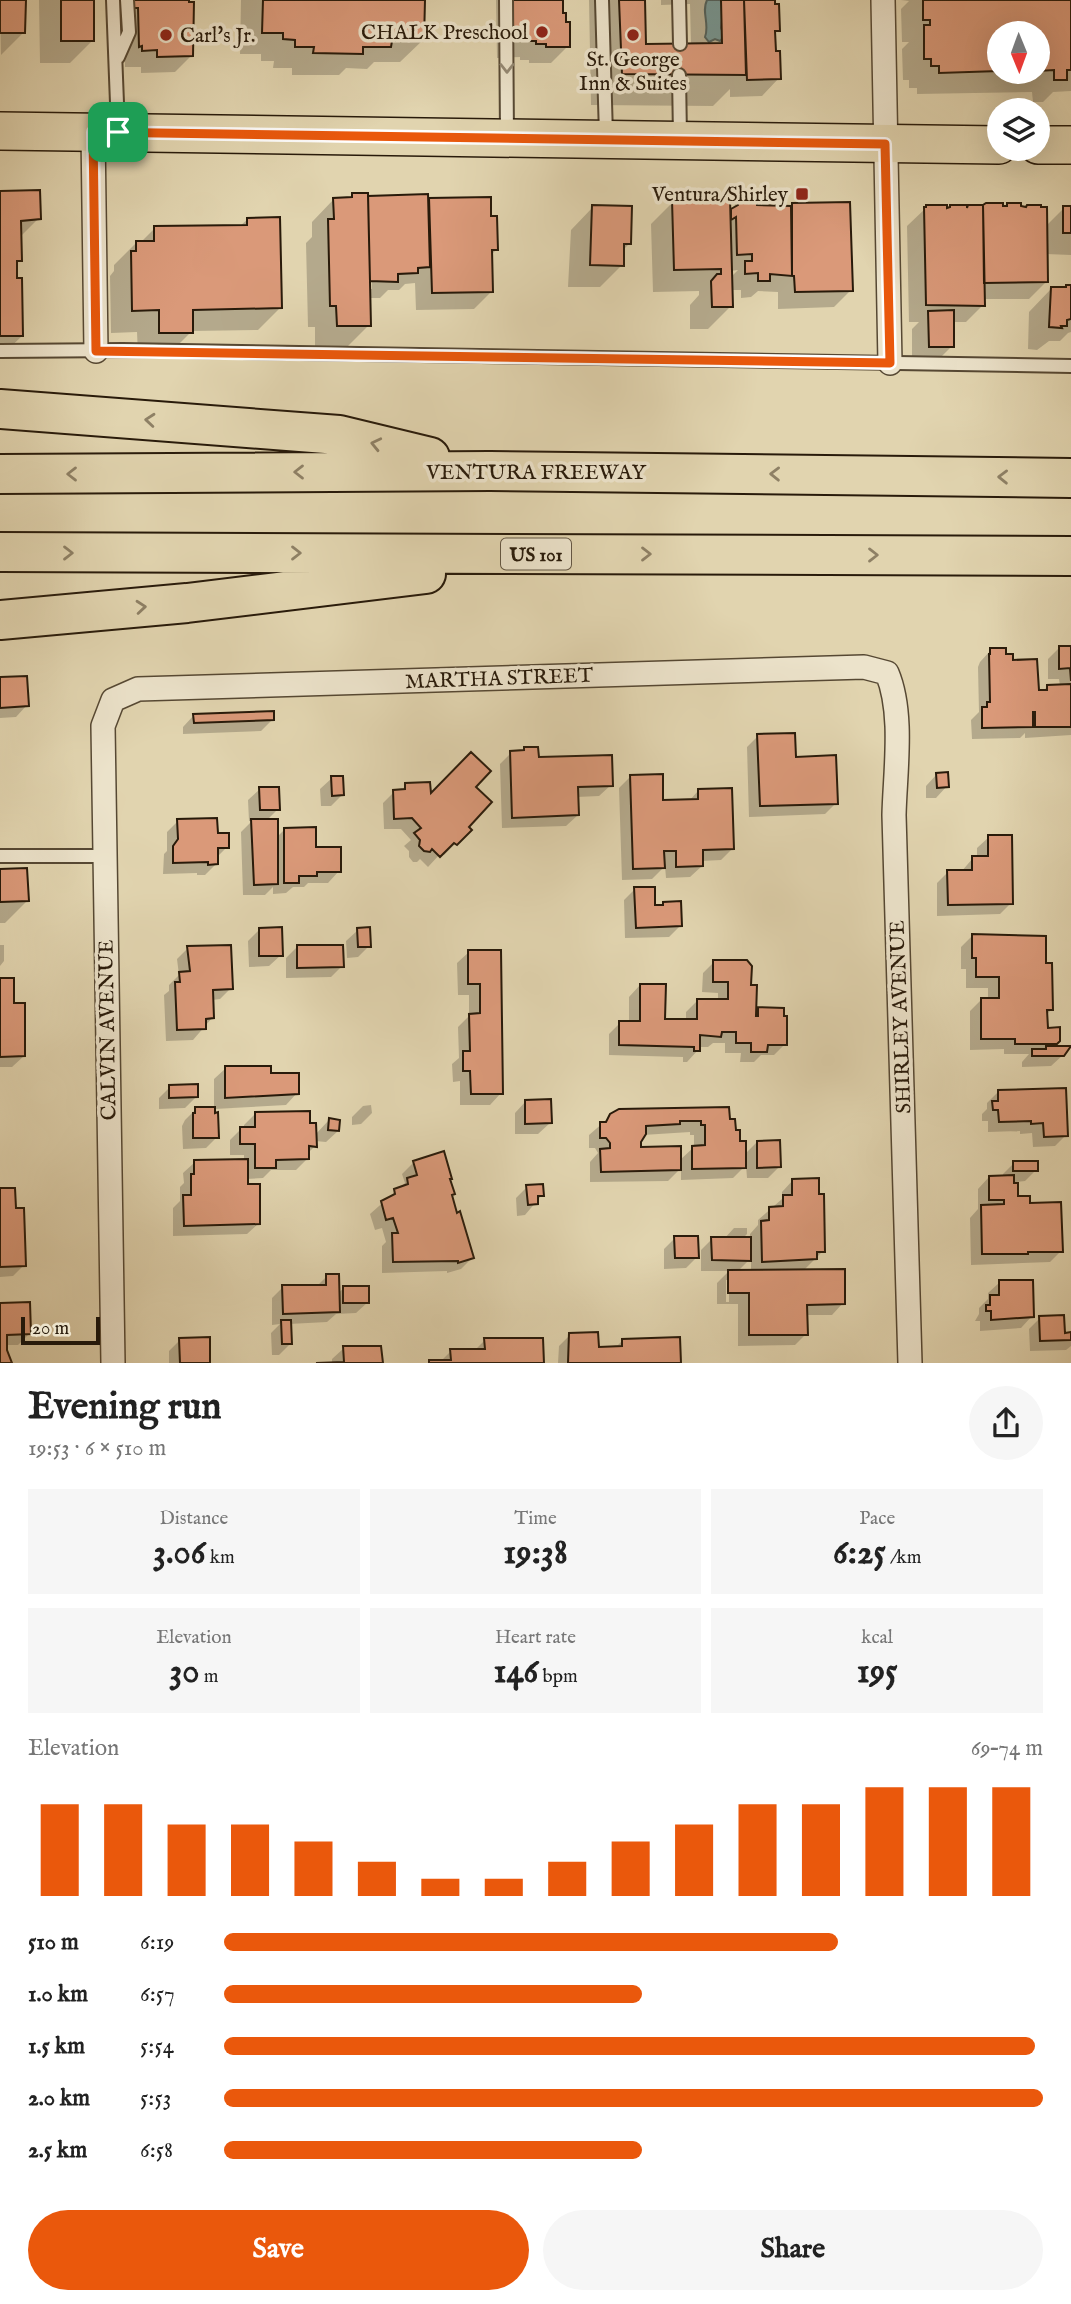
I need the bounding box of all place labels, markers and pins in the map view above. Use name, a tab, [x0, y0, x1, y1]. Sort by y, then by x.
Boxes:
place label: CHALK Preschool	[361, 20, 528, 47]
place label: Carl's Jr.	[180, 23, 255, 50]
marker: CHALK Preschool	[534, 24, 550, 40]
marker: Carl's Jr.	[158, 27, 174, 43]
marker: St. George Inn & Suites	[625, 27, 641, 43]
place label: St. George Inn & Suites	[579, 47, 687, 98]
pin	[88, 102, 148, 162]
place label: Ventura/Shirley	[651, 182, 789, 209]
marker: Ventura/Shirley	[794, 186, 810, 202]

